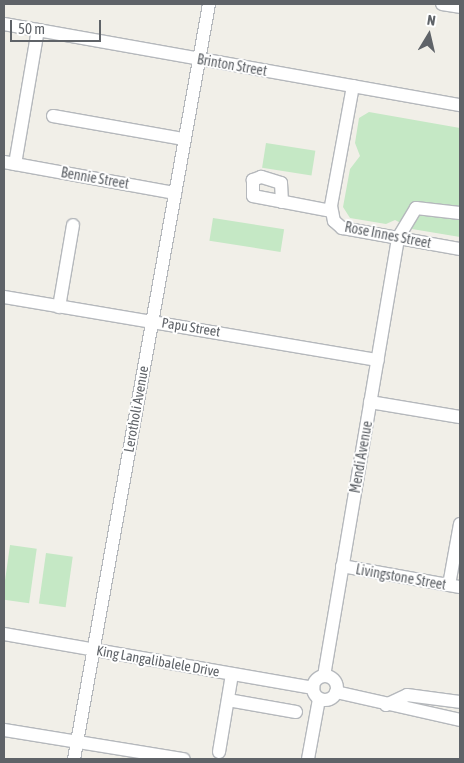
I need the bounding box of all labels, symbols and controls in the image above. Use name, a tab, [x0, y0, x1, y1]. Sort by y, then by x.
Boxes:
scale bar	[12, 10, 104, 42]
north arrow	[404, 10, 454, 60]
text: N	[426, 12, 437, 29]
text: 50 m	[18, 20, 45, 37]
street label: Brinton Street	[196, 51, 268, 79]
street label: Bennie Street	[60, 164, 130, 192]
street label: Rose Innes Street	[343, 218, 433, 252]
street label: Papu Street	[160, 314, 222, 340]
street label: Lerotholi Avenue	[120, 364, 152, 454]
street label: Mendi Avenue	[346, 420, 376, 494]
street label: Livingstone Street	[354, 561, 448, 593]
street label: King Langalibalele Drive	[95, 642, 221, 680]

